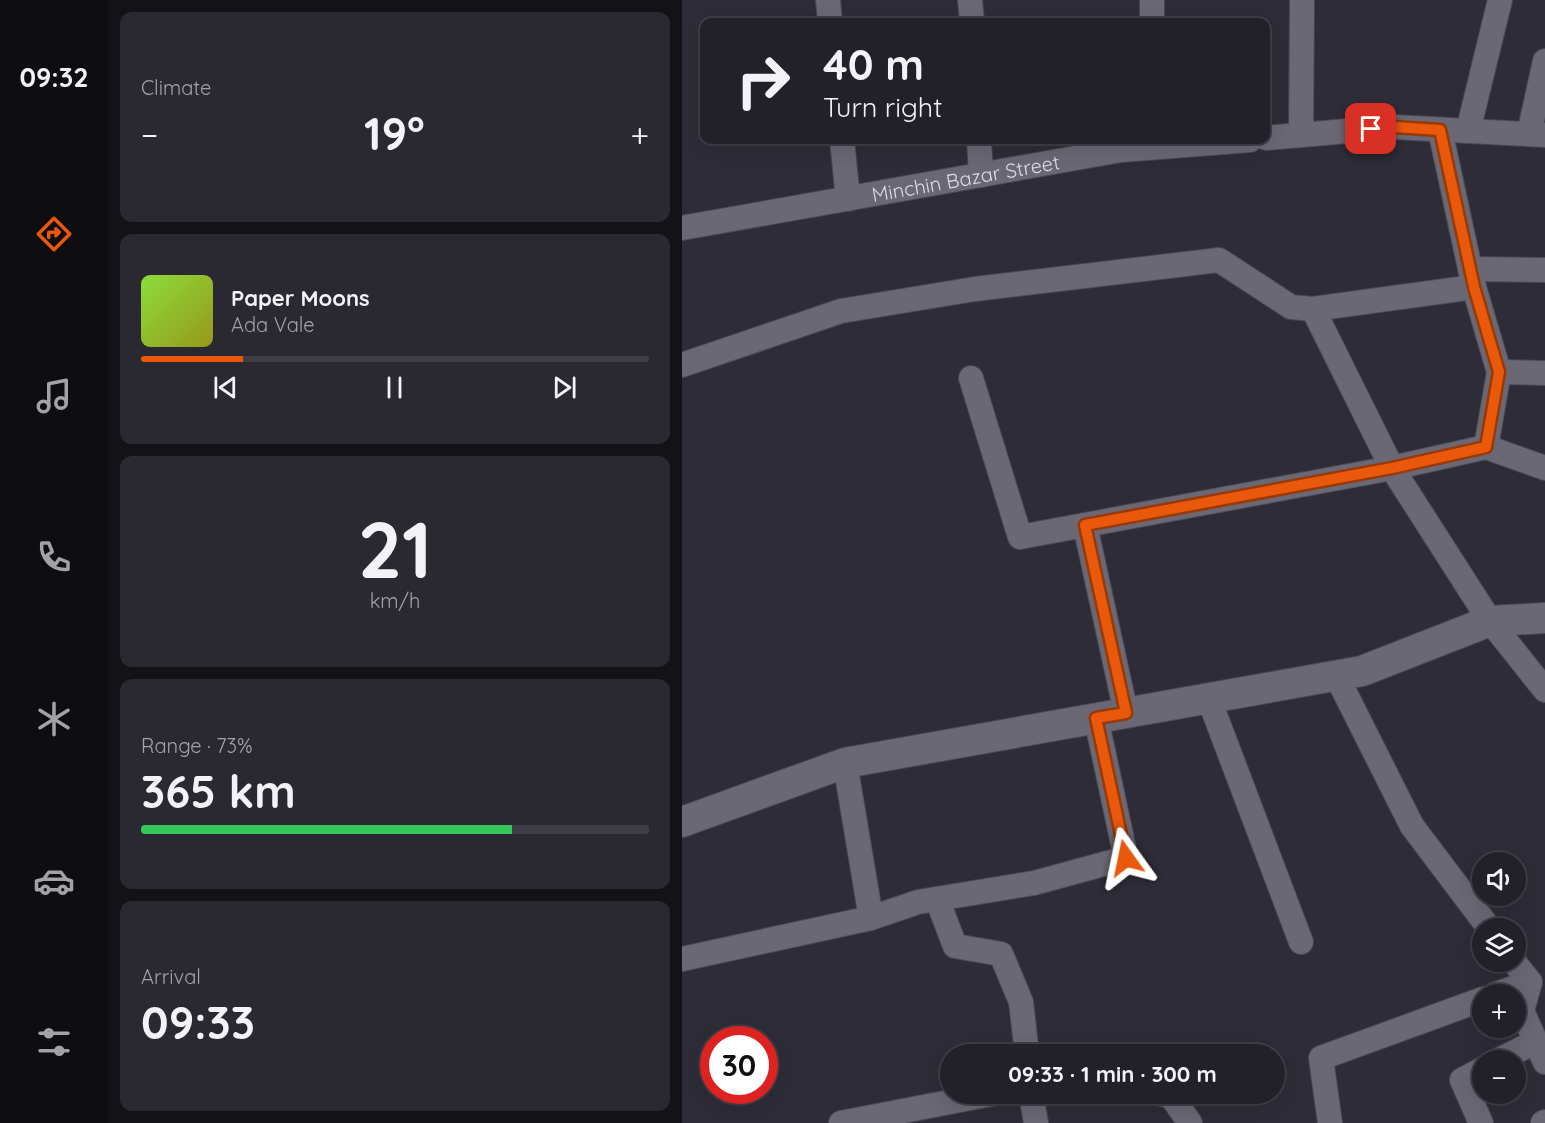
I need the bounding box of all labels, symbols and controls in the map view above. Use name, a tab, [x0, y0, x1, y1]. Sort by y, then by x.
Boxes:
text: 40 m	[823, 38, 924, 91]
icon: right	[724, 42, 802, 120]
text: 09:32	[19, 60, 89, 94]
text: Climate	[141, 75, 211, 100]
text: Turn right	[823, 90, 942, 124]
pin	[1345, 103, 1396, 154]
text: 19°	[364, 105, 425, 161]
icon: arrive	[1354, 112, 1387, 145]
text: −	[141, 114, 158, 155]
text: +	[630, 114, 649, 155]
street label: Minchin Bazar Street	[870, 149, 1062, 207]
icon: directions	[33, 213, 75, 255]
text: Paper Moons	[231, 284, 370, 312]
text: Ada Vale	[231, 312, 315, 337]
icon: previous	[209, 371, 242, 404]
icon: pause	[378, 371, 411, 404]
icon: next	[548, 371, 581, 404]
icon: music	[33, 375, 75, 417]
text: 21	[358, 500, 432, 598]
icon: phone	[33, 536, 75, 578]
text: km/h	[370, 588, 420, 613]
icon: climate	[33, 698, 75, 740]
text: Range · 73%	[141, 733, 253, 758]
text: 365 km	[141, 763, 296, 819]
position arrow	[1094, 826, 1158, 890]
map controls	[1472, 852, 1526, 1104]
button: sound	[1472, 852, 1526, 906]
icon: car	[33, 860, 75, 902]
button: layers	[1472, 918, 1526, 972]
text: Arrival	[141, 964, 201, 989]
button: +	[1472, 984, 1526, 1038]
text: 09:33	[141, 994, 255, 1050]
icon: filters	[33, 1021, 75, 1063]
speed limit sign: 30	[700, 1026, 778, 1104]
button: −	[1472, 1050, 1526, 1104]
text: 09:33 · 1 min · 300 m	[1008, 1060, 1217, 1088]

